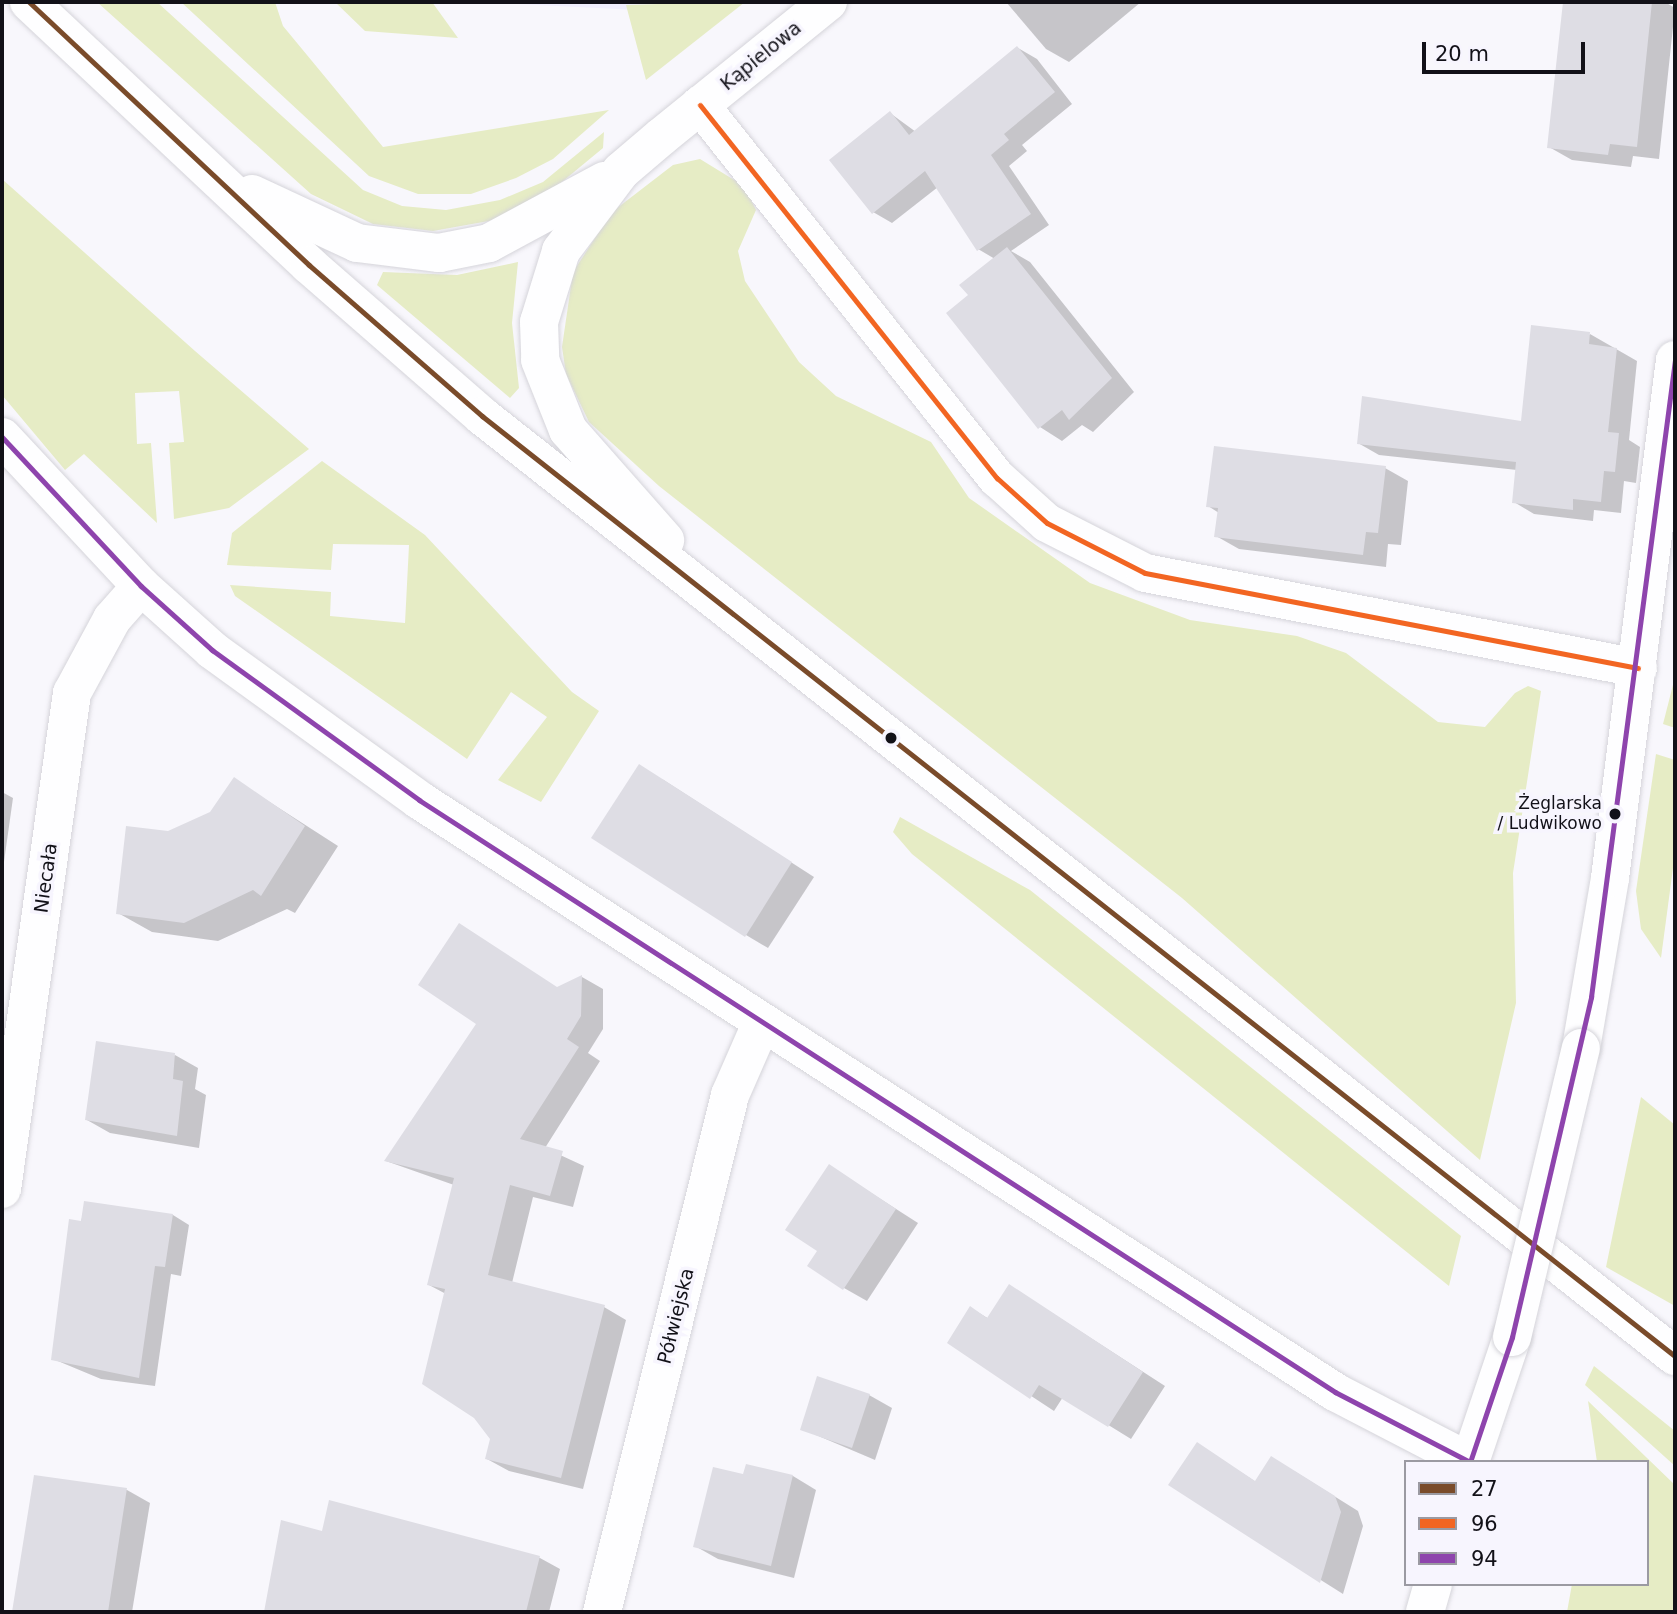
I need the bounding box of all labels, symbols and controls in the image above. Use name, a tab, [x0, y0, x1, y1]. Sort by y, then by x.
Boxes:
street label: Kąpielowa	[716, 17, 806, 95]
scale bar	[1425, 28, 1588, 72]
text: 20 m	[1435, 42, 1489, 66]
unlabelled marker	[884, 731, 898, 745]
place label: Żeglarska / Ludwikowo	[1498, 794, 1602, 834]
marker: Żeglarska / Ludwikowo	[1608, 807, 1622, 821]
street label: Niecała	[30, 842, 62, 914]
street label: Półwiejska	[653, 1266, 699, 1366]
legend	[1404, 1460, 1649, 1586]
text: 27	[1471, 1477, 1498, 1501]
text: 96	[1471, 1512, 1498, 1536]
text: 94	[1471, 1547, 1498, 1571]

